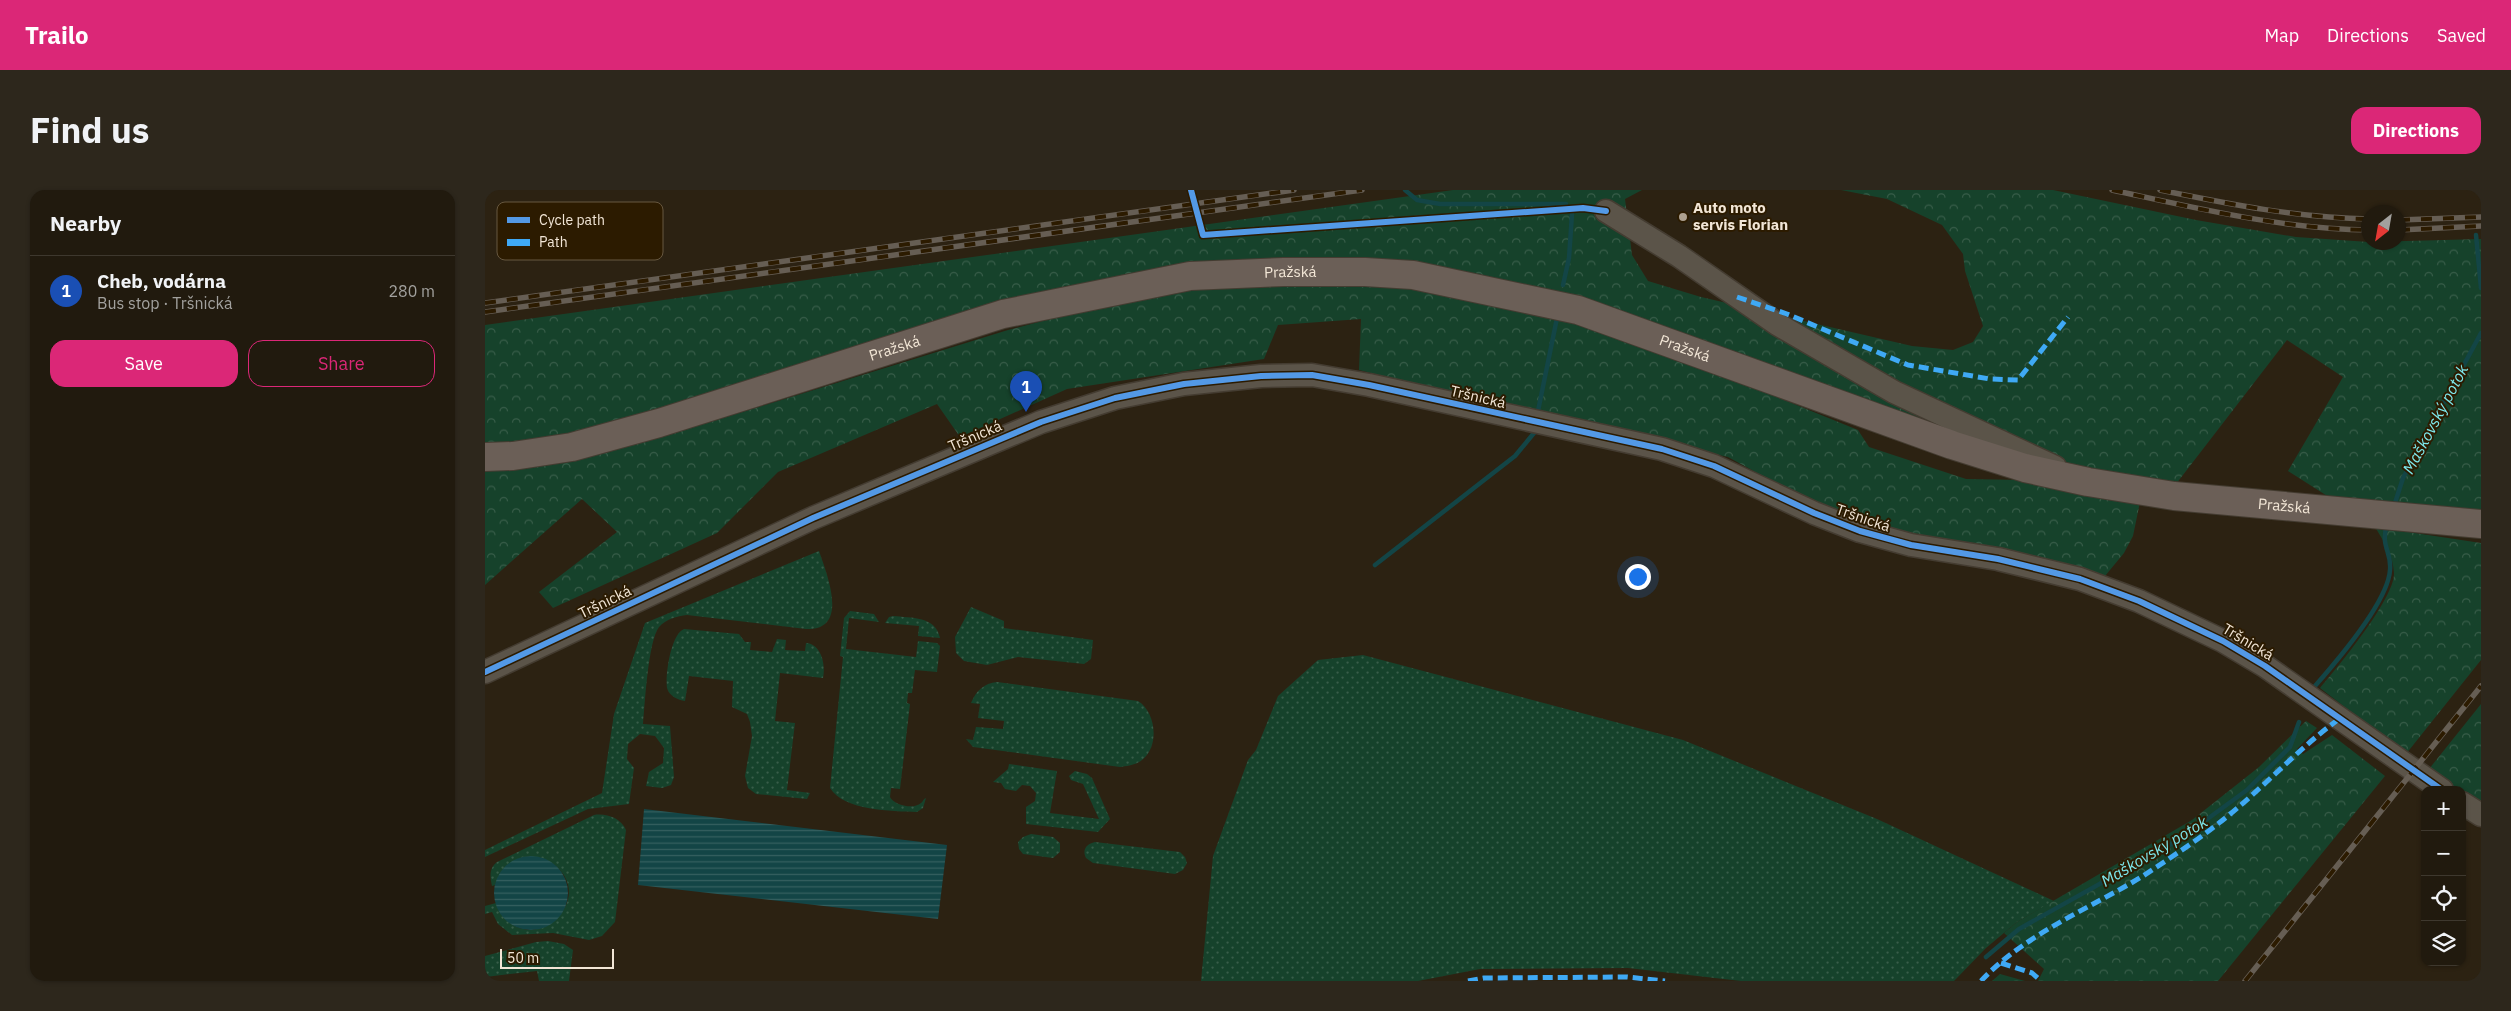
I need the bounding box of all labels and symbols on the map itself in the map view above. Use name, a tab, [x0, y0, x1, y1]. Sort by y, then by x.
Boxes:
place label: Auto moto servis Florian	[1693, 198, 1788, 234]
legend	[497, 202, 663, 260]
north arrow	[2361, 205, 2406, 250]
text: Cycle path	[539, 211, 605, 229]
marker: Auto moto servis Florian	[1677, 211, 1689, 223]
text: Path	[539, 233, 568, 251]
street label: Pražská	[1264, 262, 1317, 282]
street label: Pražská	[1657, 330, 1713, 366]
street label: Pražská	[866, 331, 922, 365]
water label: Maškovský potok	[2398, 360, 2473, 477]
pin: 1	[1010, 371, 1042, 412]
street label: Tršnická	[1449, 381, 1508, 412]
street label: Tršnická	[945, 416, 1004, 455]
street label: Pražská	[2257, 494, 2311, 517]
street label: Tršnická	[1833, 499, 1893, 536]
your location	[1625, 564, 1651, 590]
street label: Tršnická	[575, 581, 634, 622]
street label: Tršnická	[2219, 619, 2277, 664]
water label: Maškovský potok	[2097, 811, 2212, 891]
scale bar	[500, 946, 614, 969]

